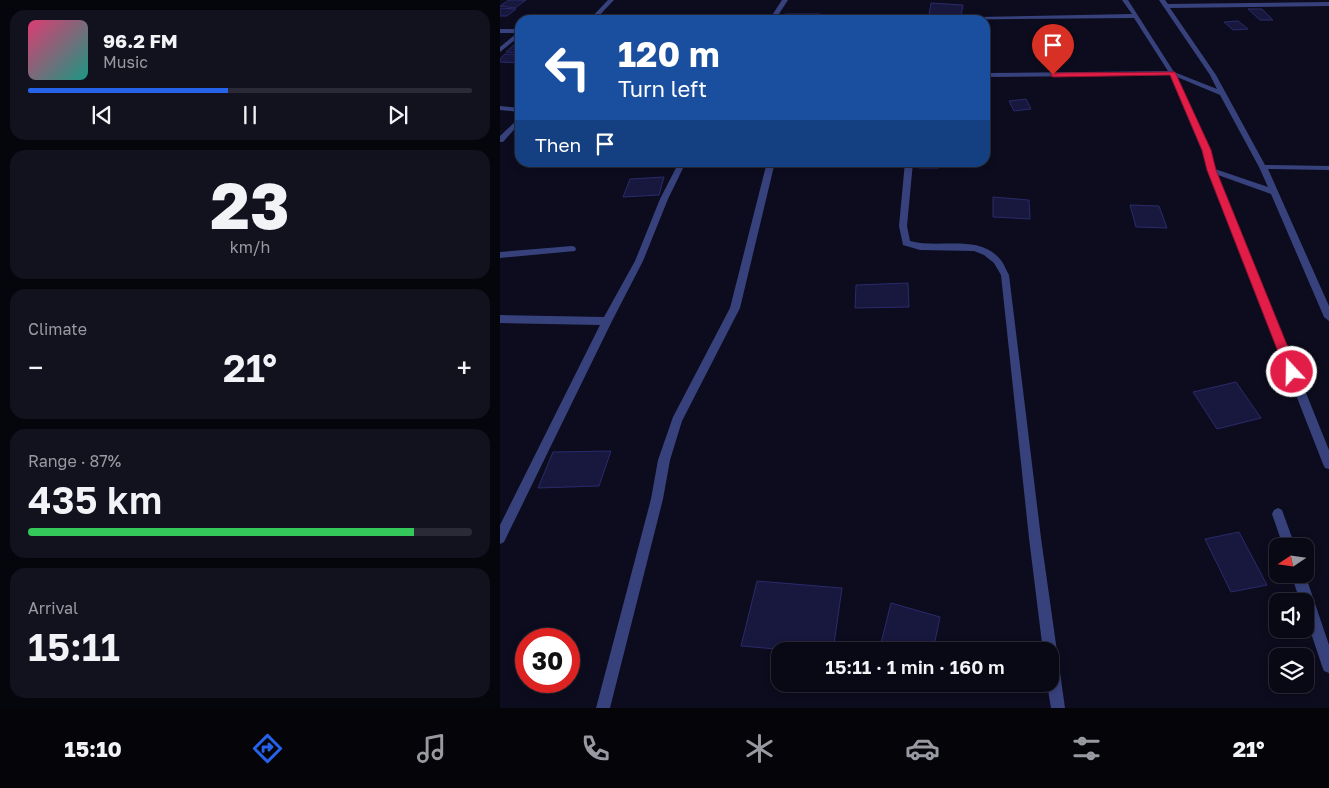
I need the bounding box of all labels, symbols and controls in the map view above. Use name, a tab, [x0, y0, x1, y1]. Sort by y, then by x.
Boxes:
pin	[1032, 24, 1074, 75]
text: 96.2 FM	[103, 29, 178, 52]
icon: arrive	[1039, 31, 1067, 59]
text: 120 m	[618, 33, 720, 75]
icon: left	[535, 35, 600, 100]
text: Music	[103, 52, 148, 72]
text: Turn left	[618, 75, 707, 102]
icon: previous	[88, 101, 116, 129]
icon: pause	[236, 101, 264, 129]
icon: next	[384, 101, 412, 129]
icon: arrive	[591, 130, 619, 158]
text: Then	[535, 133, 581, 156]
text: 23	[210, 165, 290, 243]
text: km/h	[230, 237, 270, 257]
text: Climate	[28, 319, 87, 339]
text: 21°	[223, 345, 277, 390]
position arrow	[1265, 345, 1317, 397]
text: −	[28, 351, 43, 384]
text: +	[457, 351, 472, 384]
text: Range · 87%	[28, 451, 121, 471]
text: 435 km	[28, 477, 162, 522]
north arrow	[1269, 538, 1314, 582]
map controls	[1269, 538, 1314, 693]
button: sound	[1269, 593, 1314, 638]
text: Arrival	[28, 598, 78, 618]
text: 15:11	[28, 624, 120, 669]
speed limit sign: 30	[515, 628, 580, 693]
button: layers	[1269, 648, 1314, 693]
text: 15:11 · 1 min · 160 m	[825, 655, 1005, 678]
icon: directions	[250, 731, 285, 766]
icon: music	[414, 731, 449, 766]
icon: phone	[578, 731, 613, 766]
icon: climate	[742, 731, 777, 766]
icon: car	[905, 731, 940, 766]
icon: filters	[1069, 731, 1104, 766]
text: 15:10	[64, 735, 122, 762]
text: 21°	[1233, 735, 1265, 762]

